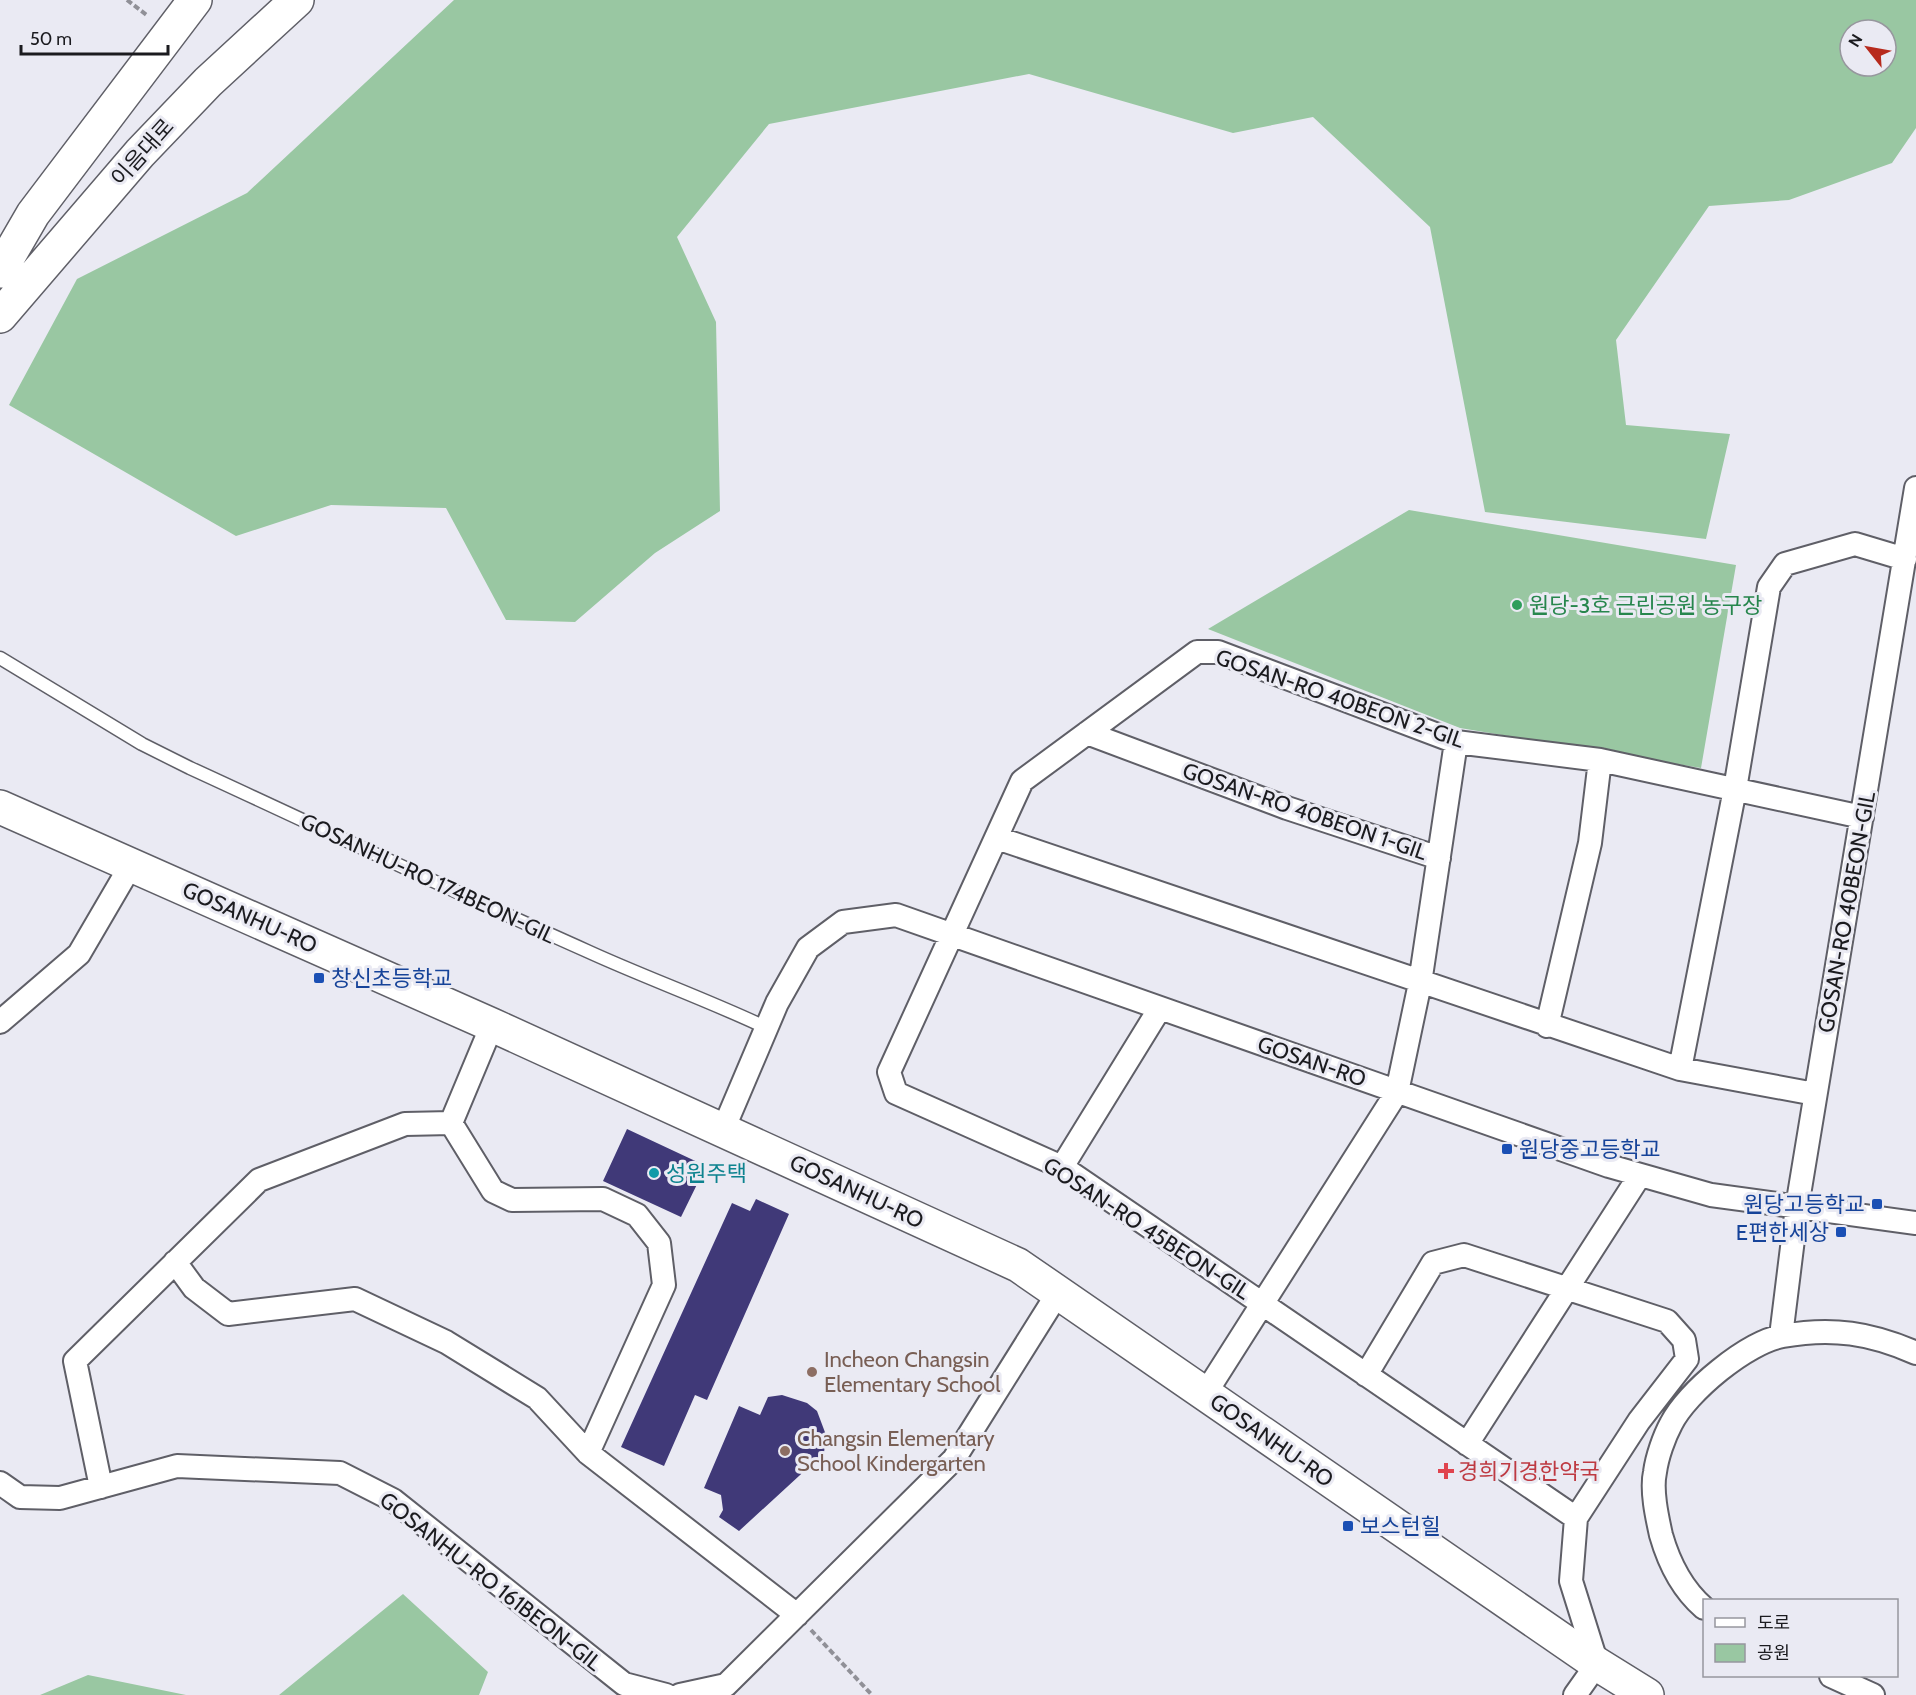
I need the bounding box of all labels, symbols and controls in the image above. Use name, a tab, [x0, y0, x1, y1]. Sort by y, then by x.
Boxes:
scale bar	[21, 18, 168, 56]
north arrow	[1838, 18, 1898, 78]
text: 50 m	[30, 28, 72, 50]
text: N	[1845, 31, 1867, 50]
street label: 이음대로	[105, 113, 179, 191]
place label: 원당-3호 근린공원 농구장	[1529, 592, 1762, 619]
marker: 원당-3호 근린공원 농구장	[1510, 598, 1524, 612]
street label: GOSAN-RO 40BEON 2-GIL	[1212, 643, 1467, 754]
street label: GOSAN-RO 40BEON 1-GIL	[1179, 757, 1431, 866]
street label: GOSAN-RO 40BEON-GIL	[1812, 789, 1881, 1035]
street label: GOSANHU-RO 174BEON-GIL	[296, 807, 559, 949]
street label: GOSANHU-RO	[178, 876, 321, 959]
place label: 창신초등학교	[331, 965, 452, 992]
marker: 창신초등학교	[312, 971, 326, 985]
street label: GOSAN-RO	[1254, 1030, 1370, 1093]
place label: 원당중고등학교	[1519, 1136, 1661, 1163]
marker: 원당중고등학교	[1500, 1142, 1514, 1156]
street label: GOSANHU-RO	[786, 1149, 928, 1234]
street label: GOSAN-RO 45BEON-GIL	[1038, 1151, 1255, 1305]
place label: 성원주택	[666, 1160, 747, 1187]
marker: 성원주택	[647, 1166, 661, 1180]
place label: 원당고등학교	[1744, 1191, 1865, 1218]
marker: 원당고등학교	[1870, 1197, 1884, 1211]
place label: E편한세상	[1736, 1219, 1829, 1246]
marker: E편한세상	[1834, 1225, 1848, 1239]
place label: Incheon Changsin Elementary School	[824, 1346, 1001, 1398]
marker: Incheon Changsin Elementary School	[805, 1365, 819, 1379]
street label: GOSANHU-RO	[1205, 1388, 1339, 1493]
place label: Changsin Elementary School Kindergarten	[797, 1425, 995, 1477]
marker: Changsin Elementary School Kindergarten	[778, 1444, 792, 1458]
place label: 경희기경한약국	[1458, 1458, 1600, 1485]
marker: 경희기경한약국	[1439, 1464, 1453, 1478]
street label: GOSANHU-RO 161BEON-GIL	[374, 1486, 607, 1677]
place label: 보스턴힐	[1360, 1513, 1441, 1540]
marker: 보스턴힐	[1341, 1519, 1355, 1533]
legend	[1703, 1599, 1898, 1677]
text: 도로	[1757, 1612, 1790, 1634]
text: 공원	[1757, 1642, 1790, 1664]

